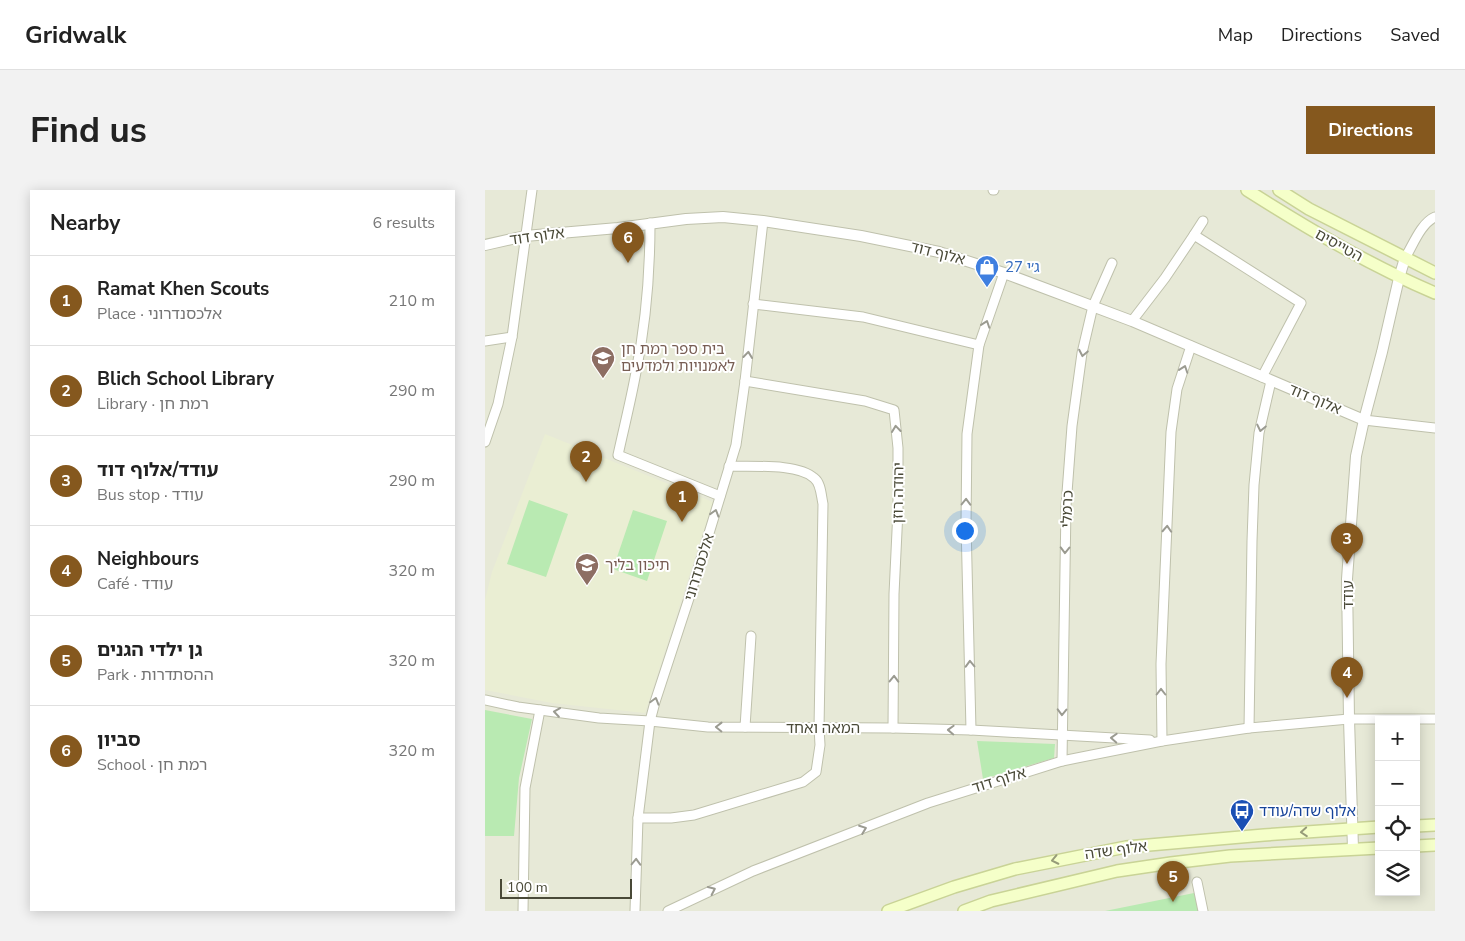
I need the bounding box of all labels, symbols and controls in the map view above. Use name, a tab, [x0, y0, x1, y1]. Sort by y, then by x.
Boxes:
text: Gridwalk	[25, 19, 126, 51]
text: Map	[1218, 23, 1253, 47]
text: Directions	[1281, 23, 1362, 47]
text: Saved	[1390, 23, 1440, 47]
button: Directions	[1306, 106, 1435, 154]
text: Find us	[30, 107, 147, 154]
text: Nearby	[50, 209, 120, 237]
text: 6 results	[373, 212, 435, 234]
street label: אלוף דוד	[508, 222, 566, 250]
pin: 6	[612, 222, 644, 263]
street label: הטייסים	[1312, 224, 1366, 266]
street label: אלוף דוד	[909, 237, 967, 269]
shop icon: ג׳י 27	[974, 254, 1000, 288]
place label: ג׳י 27	[1005, 257, 1040, 277]
text: Ramat Khen Scouts	[97, 276, 269, 302]
text: 1	[61, 290, 71, 312]
text: 210 m	[388, 290, 435, 312]
text: Place · אלכסנדרוני	[97, 303, 222, 325]
one-way arrow	[980, 320, 990, 329]
place label: בית ספר רמת חן לאמנויות ולמדעים	[621, 339, 735, 376]
school or university icon: בית ספר רמת חן לאמנויות ולמדעים	[590, 345, 616, 379]
one-way arrow	[1078, 349, 1088, 358]
one-way arrow	[742, 350, 753, 358]
one-way arrow	[1178, 365, 1188, 373]
text: Blich School Library	[97, 366, 274, 392]
street label: אלוף דוד	[1285, 379, 1345, 419]
text: 2	[61, 380, 71, 402]
text: 290 m	[388, 380, 435, 402]
text: Library · רמת חן	[97, 393, 209, 415]
one-way arrow	[1256, 424, 1266, 433]
one-way arrow	[891, 425, 902, 433]
pin: 2	[570, 441, 602, 482]
text: עודד/אלוף דוד	[97, 457, 219, 483]
street label: יהודה רוזן	[887, 462, 909, 524]
text: 3	[61, 470, 71, 492]
text: 290 m	[388, 470, 435, 492]
pin: 1	[666, 481, 698, 522]
text: Bus stop · עודד	[97, 484, 204, 506]
street label: כרמלי	[1056, 490, 1078, 528]
one-way arrow	[961, 498, 971, 506]
one-way arrow	[709, 509, 719, 518]
your location	[952, 518, 978, 544]
pin: 3	[1331, 523, 1363, 564]
one-way arrow	[1161, 525, 1172, 533]
street label: אלכסנדרוני	[679, 531, 719, 603]
text: Neighbours	[97, 546, 199, 572]
one-way arrow	[1060, 546, 1070, 554]
school or university icon: תיכון בליך	[574, 552, 600, 586]
place label: תיכון בליך	[605, 555, 669, 575]
text: 4	[61, 560, 71, 582]
text: 320 m	[388, 560, 435, 582]
text: Café · עודד	[97, 573, 173, 595]
street label: עודד	[1338, 580, 1358, 610]
text: גן ילדי הגנים	[97, 637, 203, 663]
text: 5	[61, 650, 71, 672]
text: 320 m	[388, 650, 435, 672]
pin: 4	[1331, 657, 1363, 698]
one-way arrow	[965, 660, 976, 668]
text: Park · ההסתדרות	[97, 664, 214, 686]
one-way arrow	[889, 675, 899, 683]
one-way arrow	[1156, 688, 1166, 696]
one-way arrow	[650, 698, 660, 706]
one-way arrow	[553, 708, 562, 718]
one-way arrow	[1057, 709, 1067, 717]
map controls	[1375, 716, 1420, 896]
button: +	[1375, 716, 1420, 761]
street label: המאה ואחד	[786, 718, 860, 738]
one-way arrow	[715, 722, 722, 732]
one-way arrow	[947, 725, 955, 735]
text: סביון	[97, 727, 141, 753]
one-way arrow	[1109, 732, 1117, 743]
text: 6	[61, 740, 71, 762]
text: 320 m	[388, 740, 435, 762]
text: School · רמת חן	[97, 754, 208, 776]
button: −	[1375, 761, 1420, 806]
street label: אלוף דוד	[969, 762, 1029, 798]
bus stop icon: אלוף שדה/עודד	[1229, 798, 1255, 832]
place label: אלוף שדה/עודד	[1259, 801, 1356, 821]
button: locate	[1375, 806, 1420, 851]
one-way arrow	[858, 824, 866, 834]
one-way arrow	[1299, 826, 1307, 837]
street label: אלוף שדה	[1083, 836, 1149, 864]
button: layers	[1375, 851, 1420, 896]
one-way arrow	[1051, 855, 1060, 865]
one-way arrow	[631, 858, 642, 866]
pin: 5	[1157, 861, 1189, 902]
scale bar	[500, 876, 633, 899]
text: 100 m	[507, 878, 548, 897]
one-way arrow	[707, 886, 716, 896]

